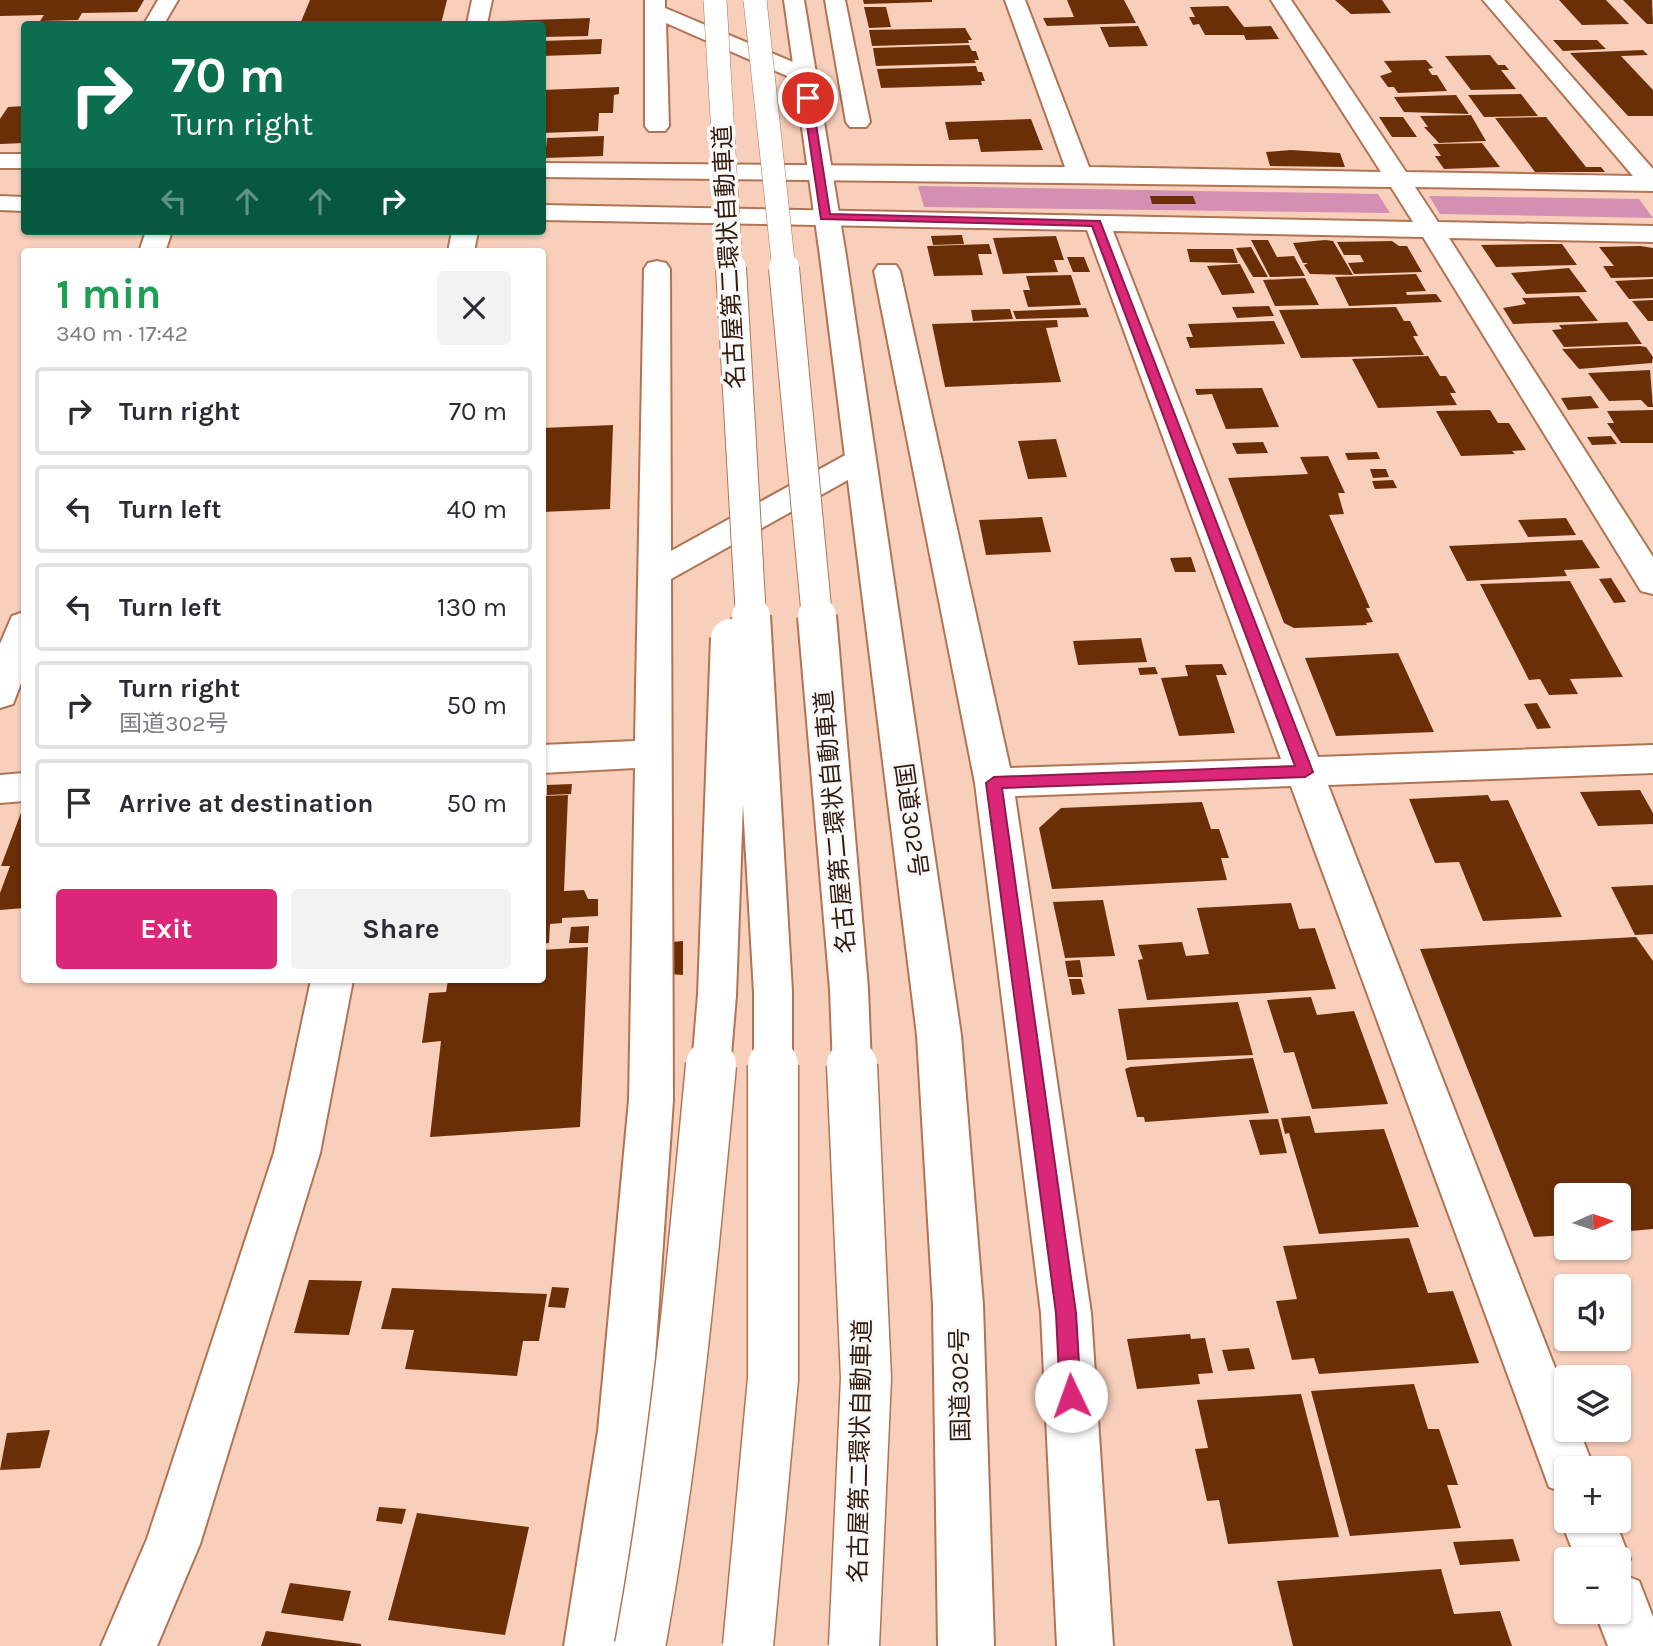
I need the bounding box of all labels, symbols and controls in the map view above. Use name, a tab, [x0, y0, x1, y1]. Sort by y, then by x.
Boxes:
text: 70 m	[171, 47, 285, 104]
icon: right	[56, 49, 147, 140]
pin	[778, 68, 838, 128]
icon: arrive	[789, 79, 827, 117]
text: Turn right	[171, 106, 313, 143]
street label: 名古屋第二環状自動車道	[708, 124, 750, 390]
icon: left	[155, 182, 193, 220]
icon: ahead	[228, 182, 266, 220]
icon: ahead	[301, 182, 339, 220]
icon: right	[374, 182, 412, 220]
text: 1 min	[56, 269, 161, 319]
button: close	[437, 271, 511, 345]
text: 340 m · 17:42	[56, 320, 188, 347]
icon: right	[60, 392, 98, 430]
text: Turn right	[119, 396, 240, 427]
text: 70 m	[449, 396, 507, 427]
icon: left	[60, 490, 98, 528]
text: Turn left	[119, 494, 221, 525]
text: 40 m	[447, 494, 507, 525]
icon: left	[60, 588, 98, 626]
text: Turn left	[119, 592, 221, 623]
text: 130 m	[437, 592, 507, 623]
text: Turn right	[119, 673, 240, 704]
icon: right	[60, 686, 98, 724]
street label: 名古屋第二環状自動車道	[810, 689, 860, 955]
text: 50 m	[446, 690, 507, 721]
text: 国道302号	[119, 710, 229, 737]
street label: 国道302号	[889, 761, 933, 879]
icon: arrive	[60, 784, 98, 822]
text: Arrive at destination	[119, 788, 373, 819]
text: 50 m	[446, 788, 507, 819]
button: Exit	[56, 889, 277, 969]
button: Share	[291, 889, 511, 969]
north arrow	[1554, 1183, 1631, 1260]
map controls	[1554, 1183, 1631, 1624]
button: sound	[1554, 1274, 1631, 1351]
street label: 名古屋第二環状自動車道	[844, 1319, 876, 1583]
street label: 国道302号	[945, 1328, 975, 1442]
position arrow	[1034, 1359, 1108, 1433]
button: layers	[1554, 1365, 1631, 1442]
button: +	[1554, 1456, 1631, 1533]
button: −	[1554, 1547, 1631, 1624]

